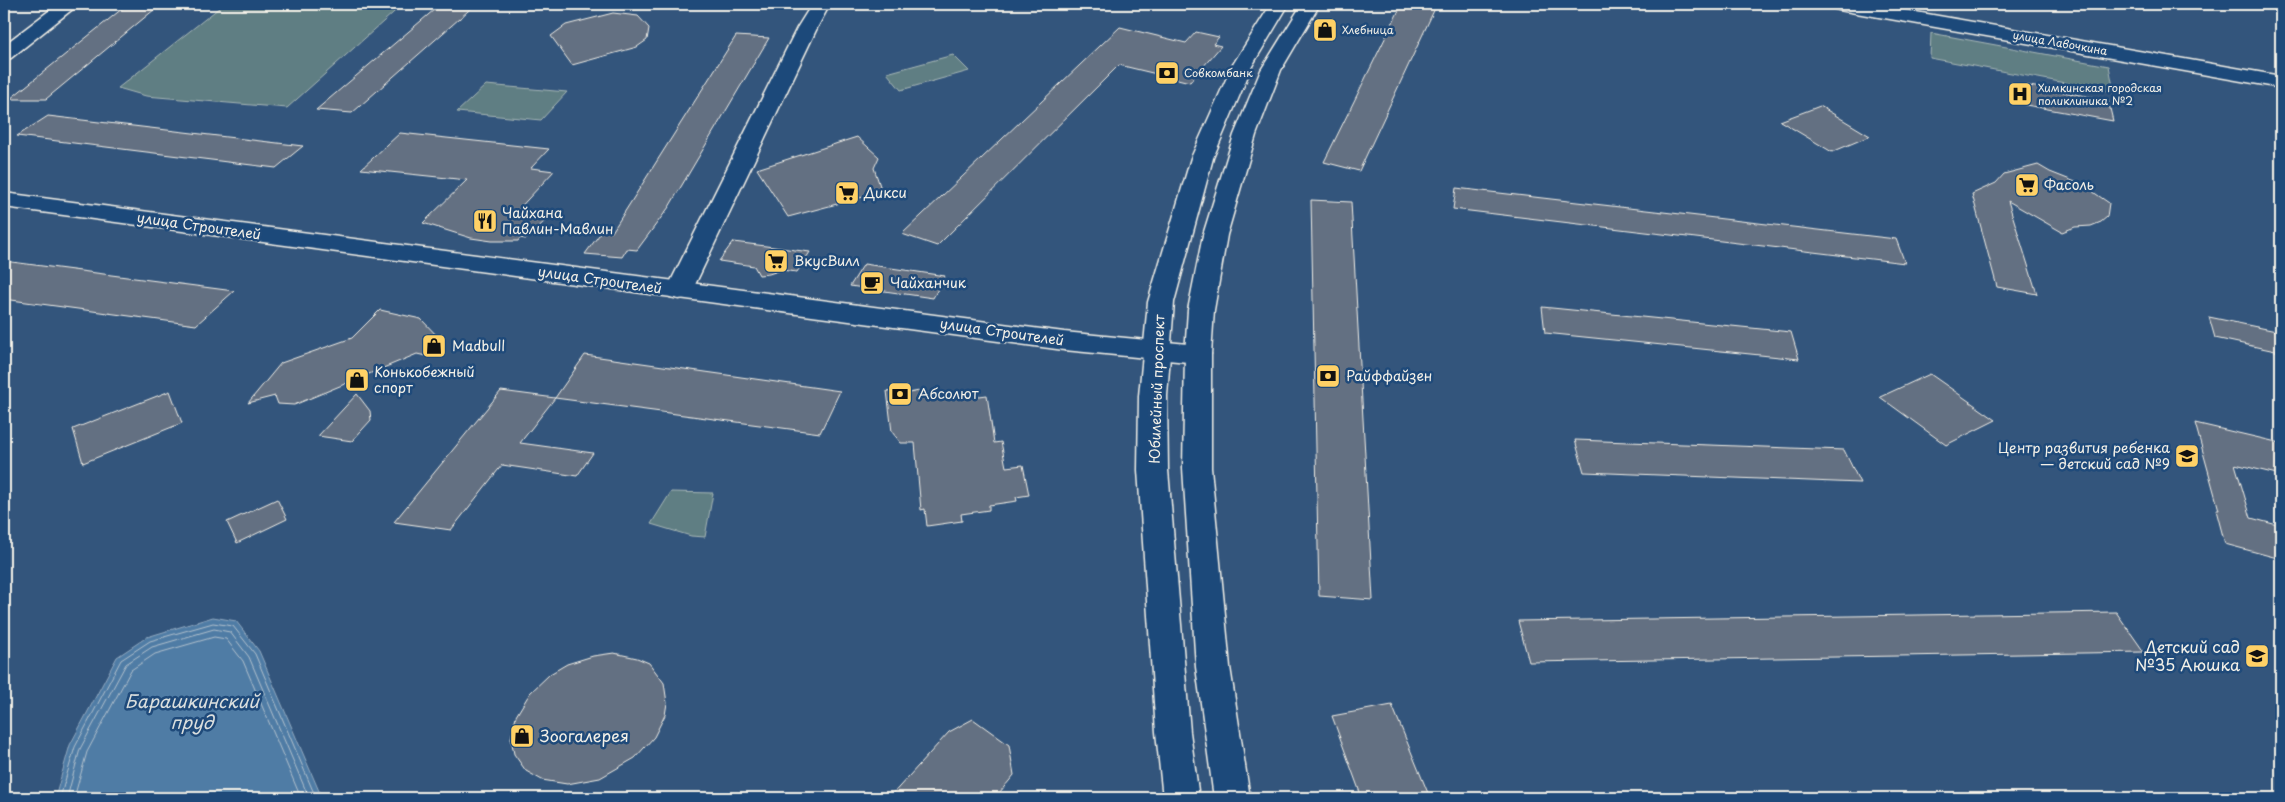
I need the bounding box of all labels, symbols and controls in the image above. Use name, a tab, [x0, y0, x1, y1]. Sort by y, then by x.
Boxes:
shop icon: Хлебница	[1312, 17, 1338, 43]
place label: Хлебница	[1342, 21, 1394, 38]
street label: улица Лавочкина	[2011, 26, 2109, 59]
bank icon: Совкомбанк	[1154, 60, 1180, 86]
place label: Совкомбанк	[1184, 64, 1253, 81]
place label: Химкинская городская поликлиника №2	[2038, 79, 2162, 109]
hospital icon: Химкинская городская поликлиника №2	[2007, 81, 2033, 107]
supermarket icon: Фасоль	[2014, 172, 2040, 198]
place label: Фасоль	[2044, 174, 2094, 195]
supermarket icon: Дикси	[834, 180, 860, 206]
place label: Дикси	[863, 182, 907, 203]
place label: Чайхана Павлин-Мавлин	[502, 202, 613, 239]
street label: улица Строителей	[136, 206, 262, 245]
restaurant icon: Чайхана Павлин-Мавлин	[472, 208, 498, 234]
supermarket icon: ВкусВилл	[763, 248, 789, 274]
place label: ВкусВилл	[794, 250, 860, 271]
street label: улица Строителей	[537, 260, 663, 299]
cafe icon: Чайханчик	[859, 270, 885, 296]
place label: Чайханчик	[890, 272, 967, 293]
street label: улица Строителей	[939, 312, 1065, 351]
street label: Юбилейный проспект	[1143, 314, 1170, 464]
shop icon: Madbull	[421, 333, 447, 359]
place label: Madbull	[452, 335, 505, 356]
place label: Конькобежный спорт	[374, 361, 475, 398]
bank icon: Райффайзен	[1315, 363, 1341, 389]
place label: Райффайзен	[1346, 365, 1432, 386]
shop icon: Конькобежный спорт	[344, 367, 370, 393]
bank icon: Абсолют	[887, 381, 913, 407]
place label: Абсолют	[918, 383, 979, 404]
place label: Центр развития ребенка — детский сад №9	[1998, 437, 2170, 474]
school or university icon: Центр развития ребенка — детский сад №9	[2174, 443, 2200, 469]
place label: Детский сад №35 Аюшка	[2135, 634, 2240, 676]
school or university icon: Детский сад №35 Аюшка	[2244, 643, 2270, 669]
water label: Барашкинский пруд	[125, 687, 261, 735]
shop icon: Зоогалерея	[509, 723, 535, 749]
place label: Зоогалерея	[540, 723, 629, 747]

